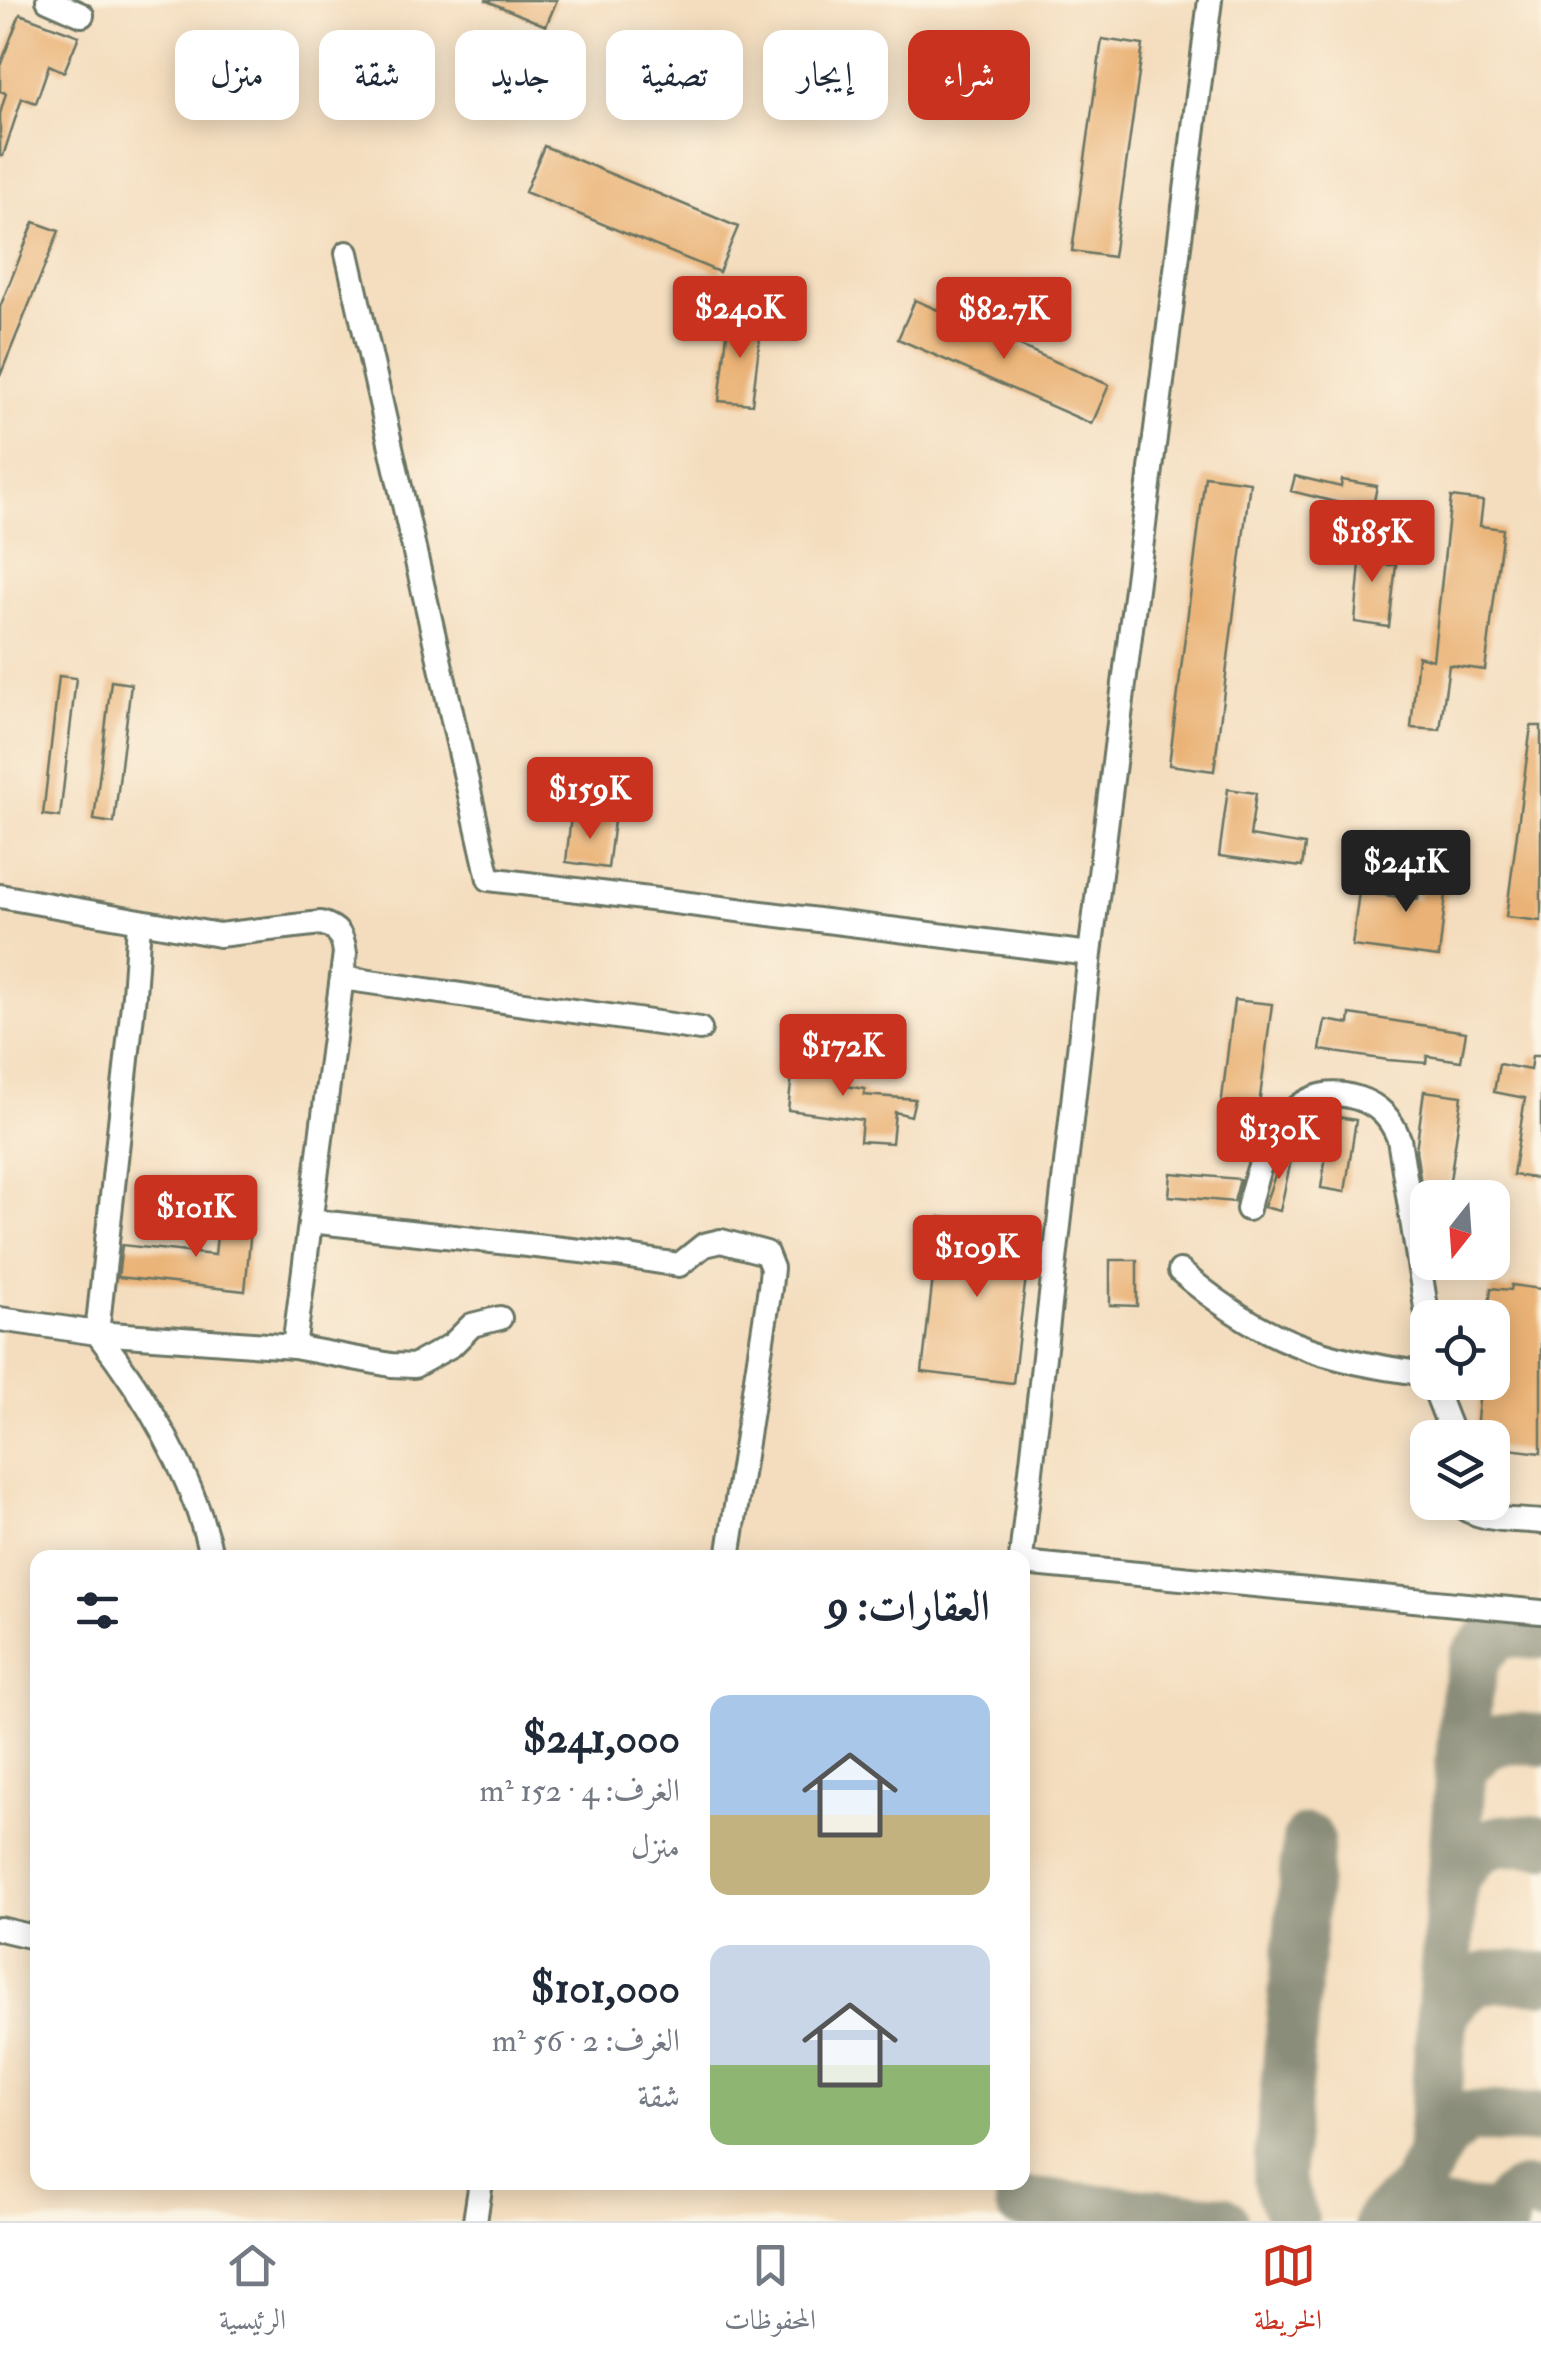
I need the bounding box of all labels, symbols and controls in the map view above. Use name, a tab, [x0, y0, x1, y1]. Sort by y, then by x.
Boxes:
chip: منزل	[175, 30, 299, 120]
chip: شقة	[319, 30, 435, 120]
chip: جديد	[455, 30, 586, 120]
chip: تصفية	[606, 30, 743, 120]
chip: إيجار	[763, 30, 888, 120]
chip: شراء	[908, 30, 1030, 120]
pin: $240K	[670, 276, 810, 361]
pin: $82.7K	[923, 277, 1085, 362]
text: $240K	[695, 288, 785, 328]
text: $82.7K	[958, 289, 1050, 329]
pin: $185K	[1302, 500, 1442, 585]
text: $185K	[1332, 512, 1412, 552]
pin: $159K	[520, 757, 660, 842]
text: $159K	[549, 769, 631, 809]
pin: $241K	[1336, 830, 1476, 915]
text: $241K	[1363, 842, 1449, 882]
pin: $172K	[773, 1014, 913, 1099]
text: $172K	[802, 1026, 884, 1066]
pin: $130K	[1209, 1097, 1349, 1182]
text: $130K	[1239, 1109, 1319, 1149]
pin: $101K	[126, 1175, 266, 1260]
north arrow	[1410, 1180, 1510, 1280]
map controls	[1410, 1180, 1510, 1520]
text: $101K	[156, 1187, 236, 1227]
pin: $109K	[907, 1215, 1047, 1300]
text: $109K	[935, 1227, 1019, 1267]
button: locate	[1410, 1300, 1510, 1400]
button: layers	[1410, 1420, 1510, 1520]
text: العقارات: 9	[827, 1581, 990, 1633]
icon: filters	[70, 1583, 125, 1638]
text: $241,000	[523, 1713, 680, 1765]
icon: home	[790, 1735, 910, 1855]
text: الغرف: 4 · 152 m²	[480, 1771, 680, 1811]
text: منزل	[631, 1827, 680, 1867]
text: $101,000	[531, 1963, 680, 2015]
icon: home	[790, 1985, 910, 2105]
text: الغرف: 2 · 56 m²	[492, 2021, 680, 2061]
text: شقة	[638, 2077, 680, 2117]
tab: الرئيسية	[219, 2238, 286, 2347]
tab: المحفوظات	[724, 2238, 816, 2347]
tab: الخريطة	[1254, 2238, 1322, 2347]

